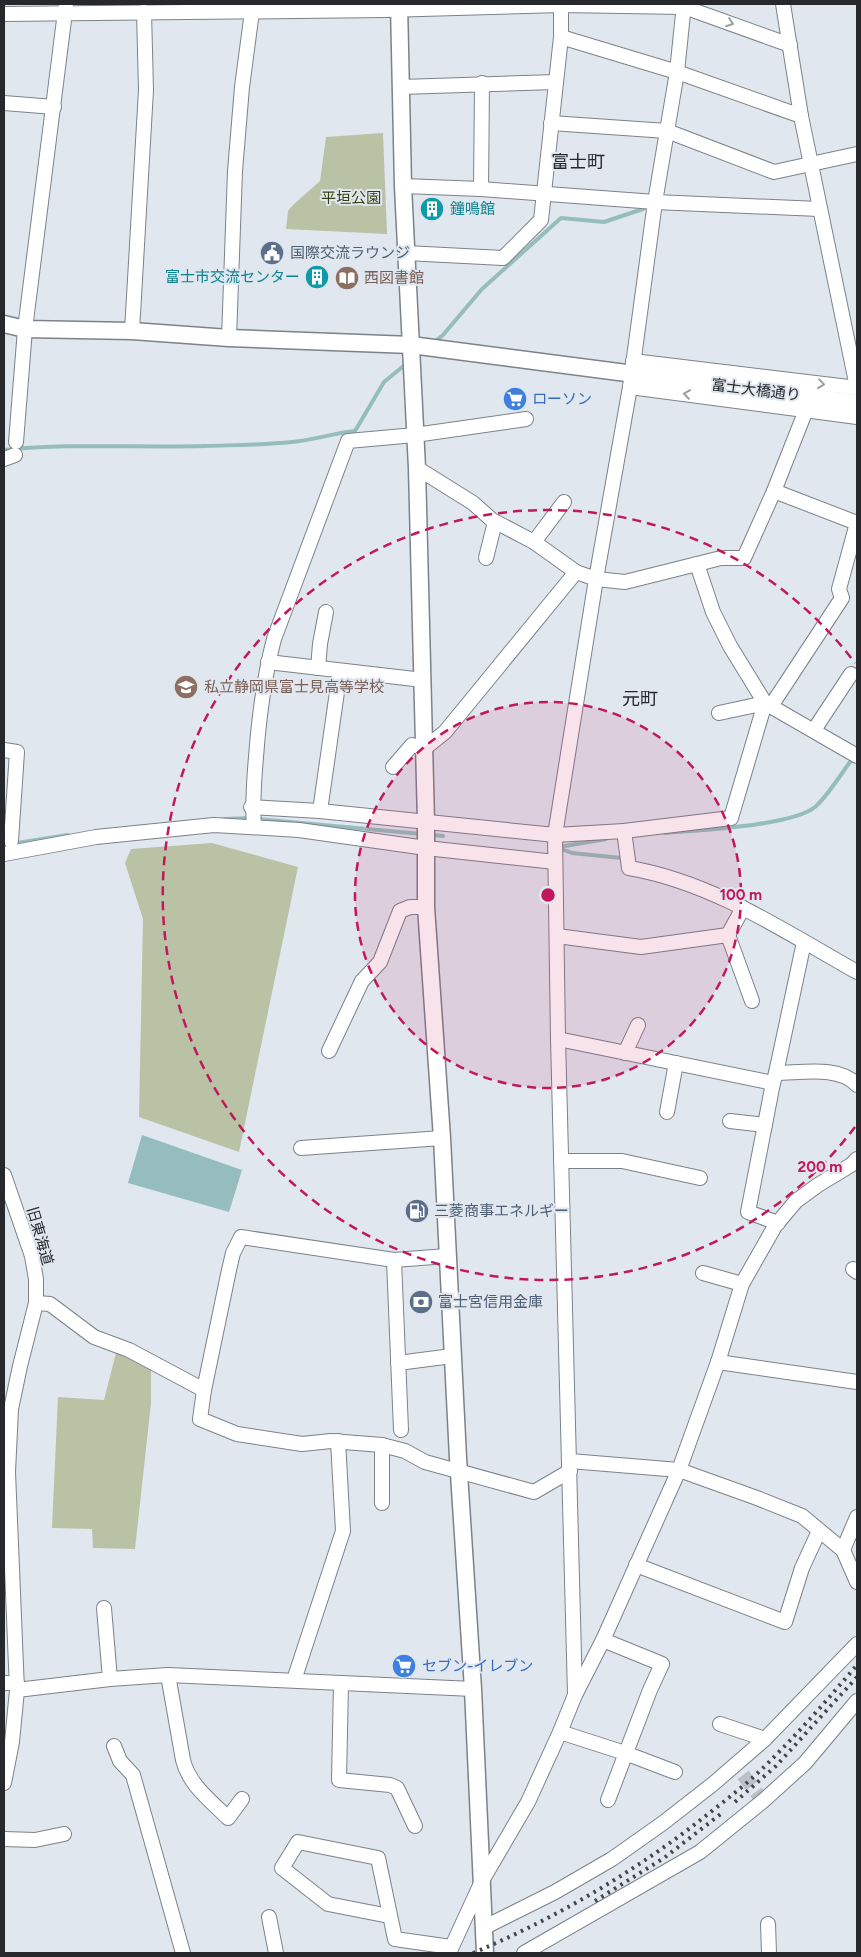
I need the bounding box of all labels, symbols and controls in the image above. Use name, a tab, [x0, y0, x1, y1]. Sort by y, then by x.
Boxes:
one-way arrow	[725, 17, 734, 27]
district label: 富士町	[551, 151, 605, 173]
park label: 平垣公園	[321, 189, 381, 207]
building icon: 鐘鳴館	[419, 196, 445, 222]
place label: 鐘鳴館	[450, 200, 495, 218]
public building icon: 国際交流ラウンジ	[259, 240, 285, 266]
place label: 国際交流ラウンジ	[290, 244, 410, 262]
building icon: 富士市交流センター	[304, 264, 330, 290]
library icon: 西図書館	[334, 265, 360, 291]
place label: 富士市交流センター	[165, 268, 300, 286]
place label: 西図書館	[364, 269, 424, 287]
street label: 富士大橋通り	[710, 376, 802, 404]
one-way arrow	[817, 378, 825, 389]
supermarket icon: ローソン	[502, 386, 528, 412]
place label: ローソン	[532, 390, 592, 408]
one-way arrow	[683, 390, 692, 400]
school or university icon: 私立静岡県富士見高等学校	[173, 674, 199, 700]
place label: 私立静岡県富士見高等学校	[204, 678, 384, 696]
district label: 元町	[622, 688, 658, 710]
centre of rings	[539, 886, 557, 904]
text: 100 m	[720, 886, 762, 904]
text: 200 m	[798, 1158, 842, 1176]
fuel station icon: 三菱商事エネルギー	[404, 1198, 430, 1224]
place label: 三菱商事エネルギー	[434, 1202, 569, 1220]
street label: 旧東海道	[23, 1205, 57, 1267]
bank icon: 富士宮信用金庫	[408, 1289, 434, 1315]
place label: 富士宮信用金庫	[438, 1293, 543, 1311]
supermarket icon: セブン-イレブン	[391, 1653, 417, 1679]
place label: セブン-イレブン	[422, 1657, 533, 1675]

